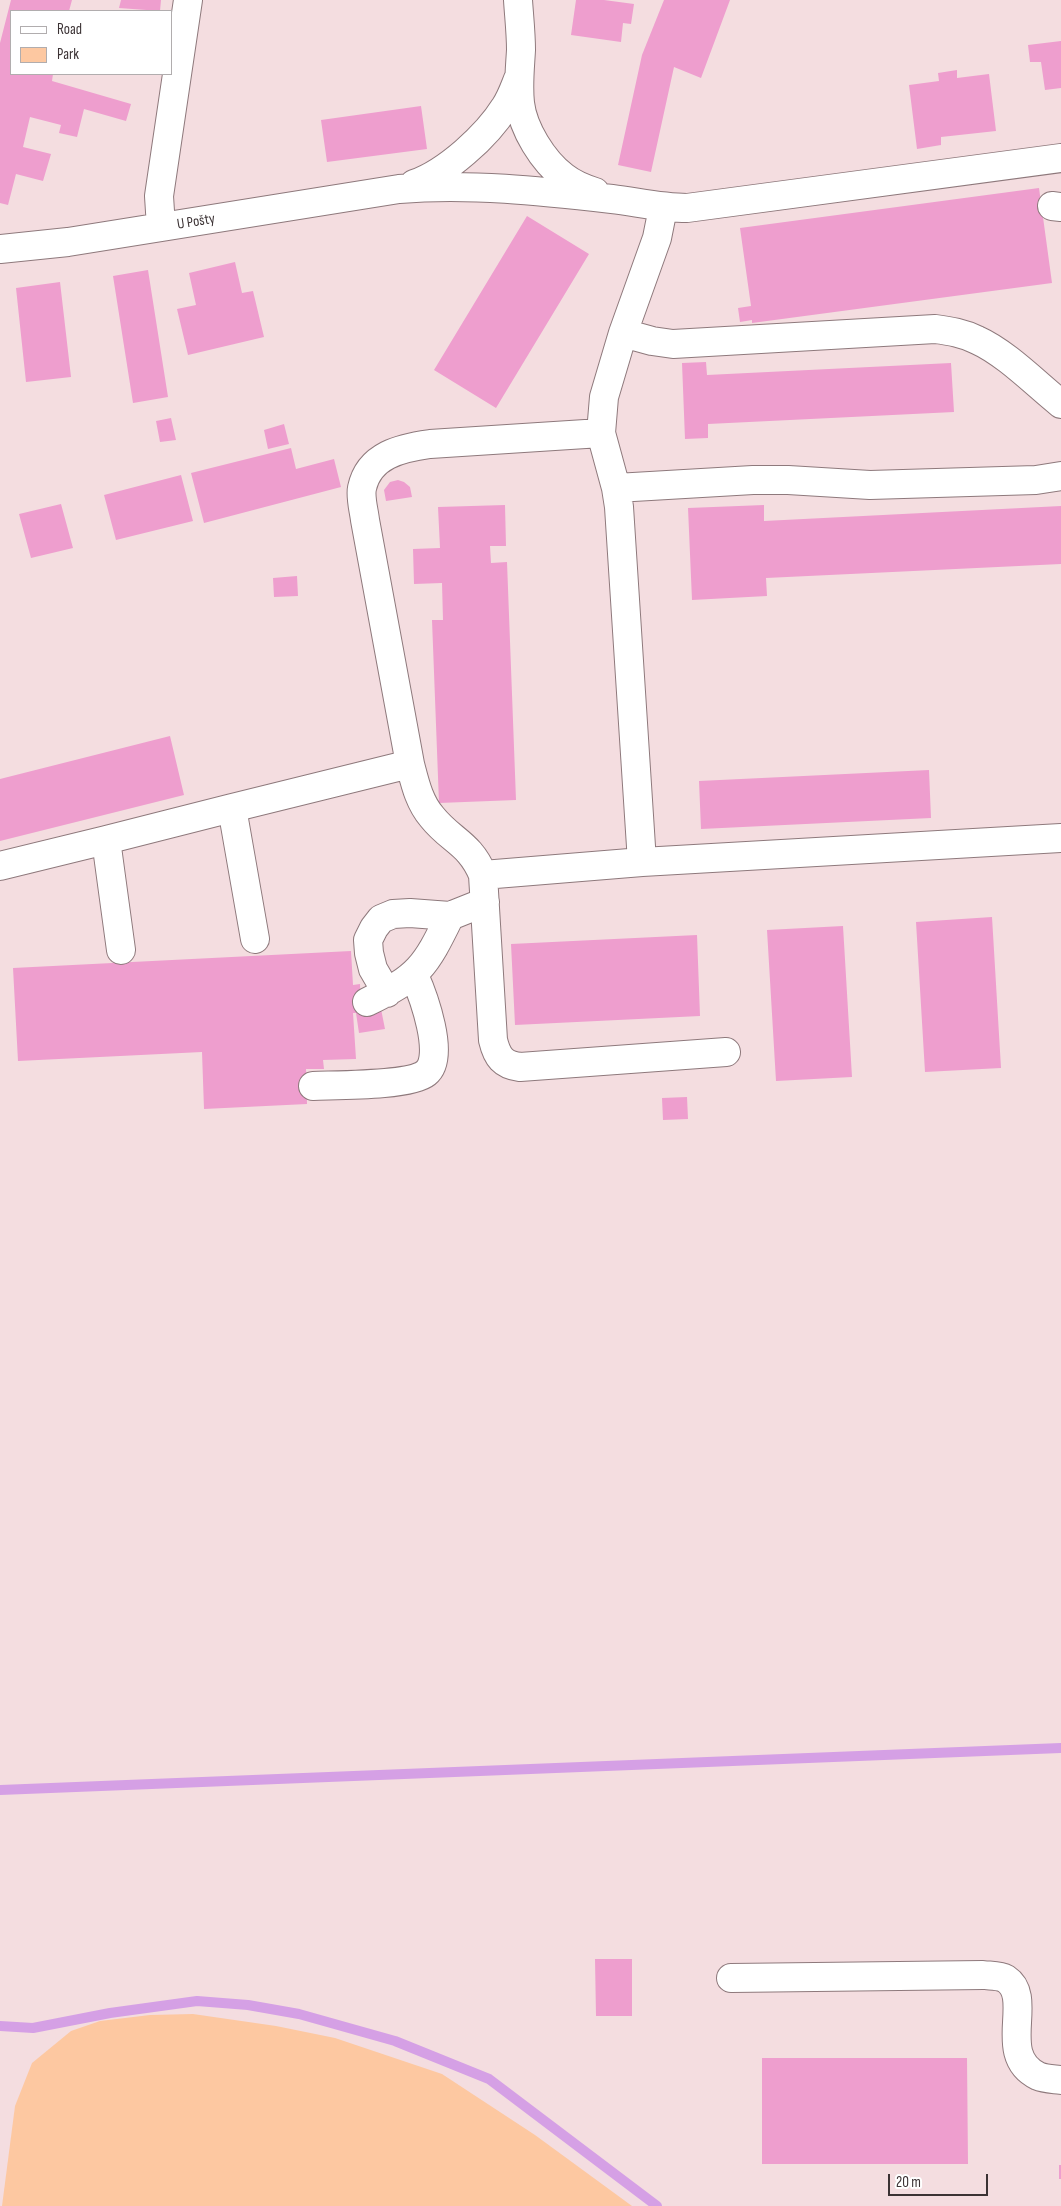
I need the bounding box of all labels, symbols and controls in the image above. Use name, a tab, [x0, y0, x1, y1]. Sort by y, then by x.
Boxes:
legend	[10, 10, 172, 75]
text: Road	[57, 20, 82, 39]
text: Park	[57, 45, 79, 64]
street label: U Pošty	[176, 210, 216, 234]
scale bar	[891, 2164, 991, 2196]
text: 20 m	[896, 2173, 921, 2192]

